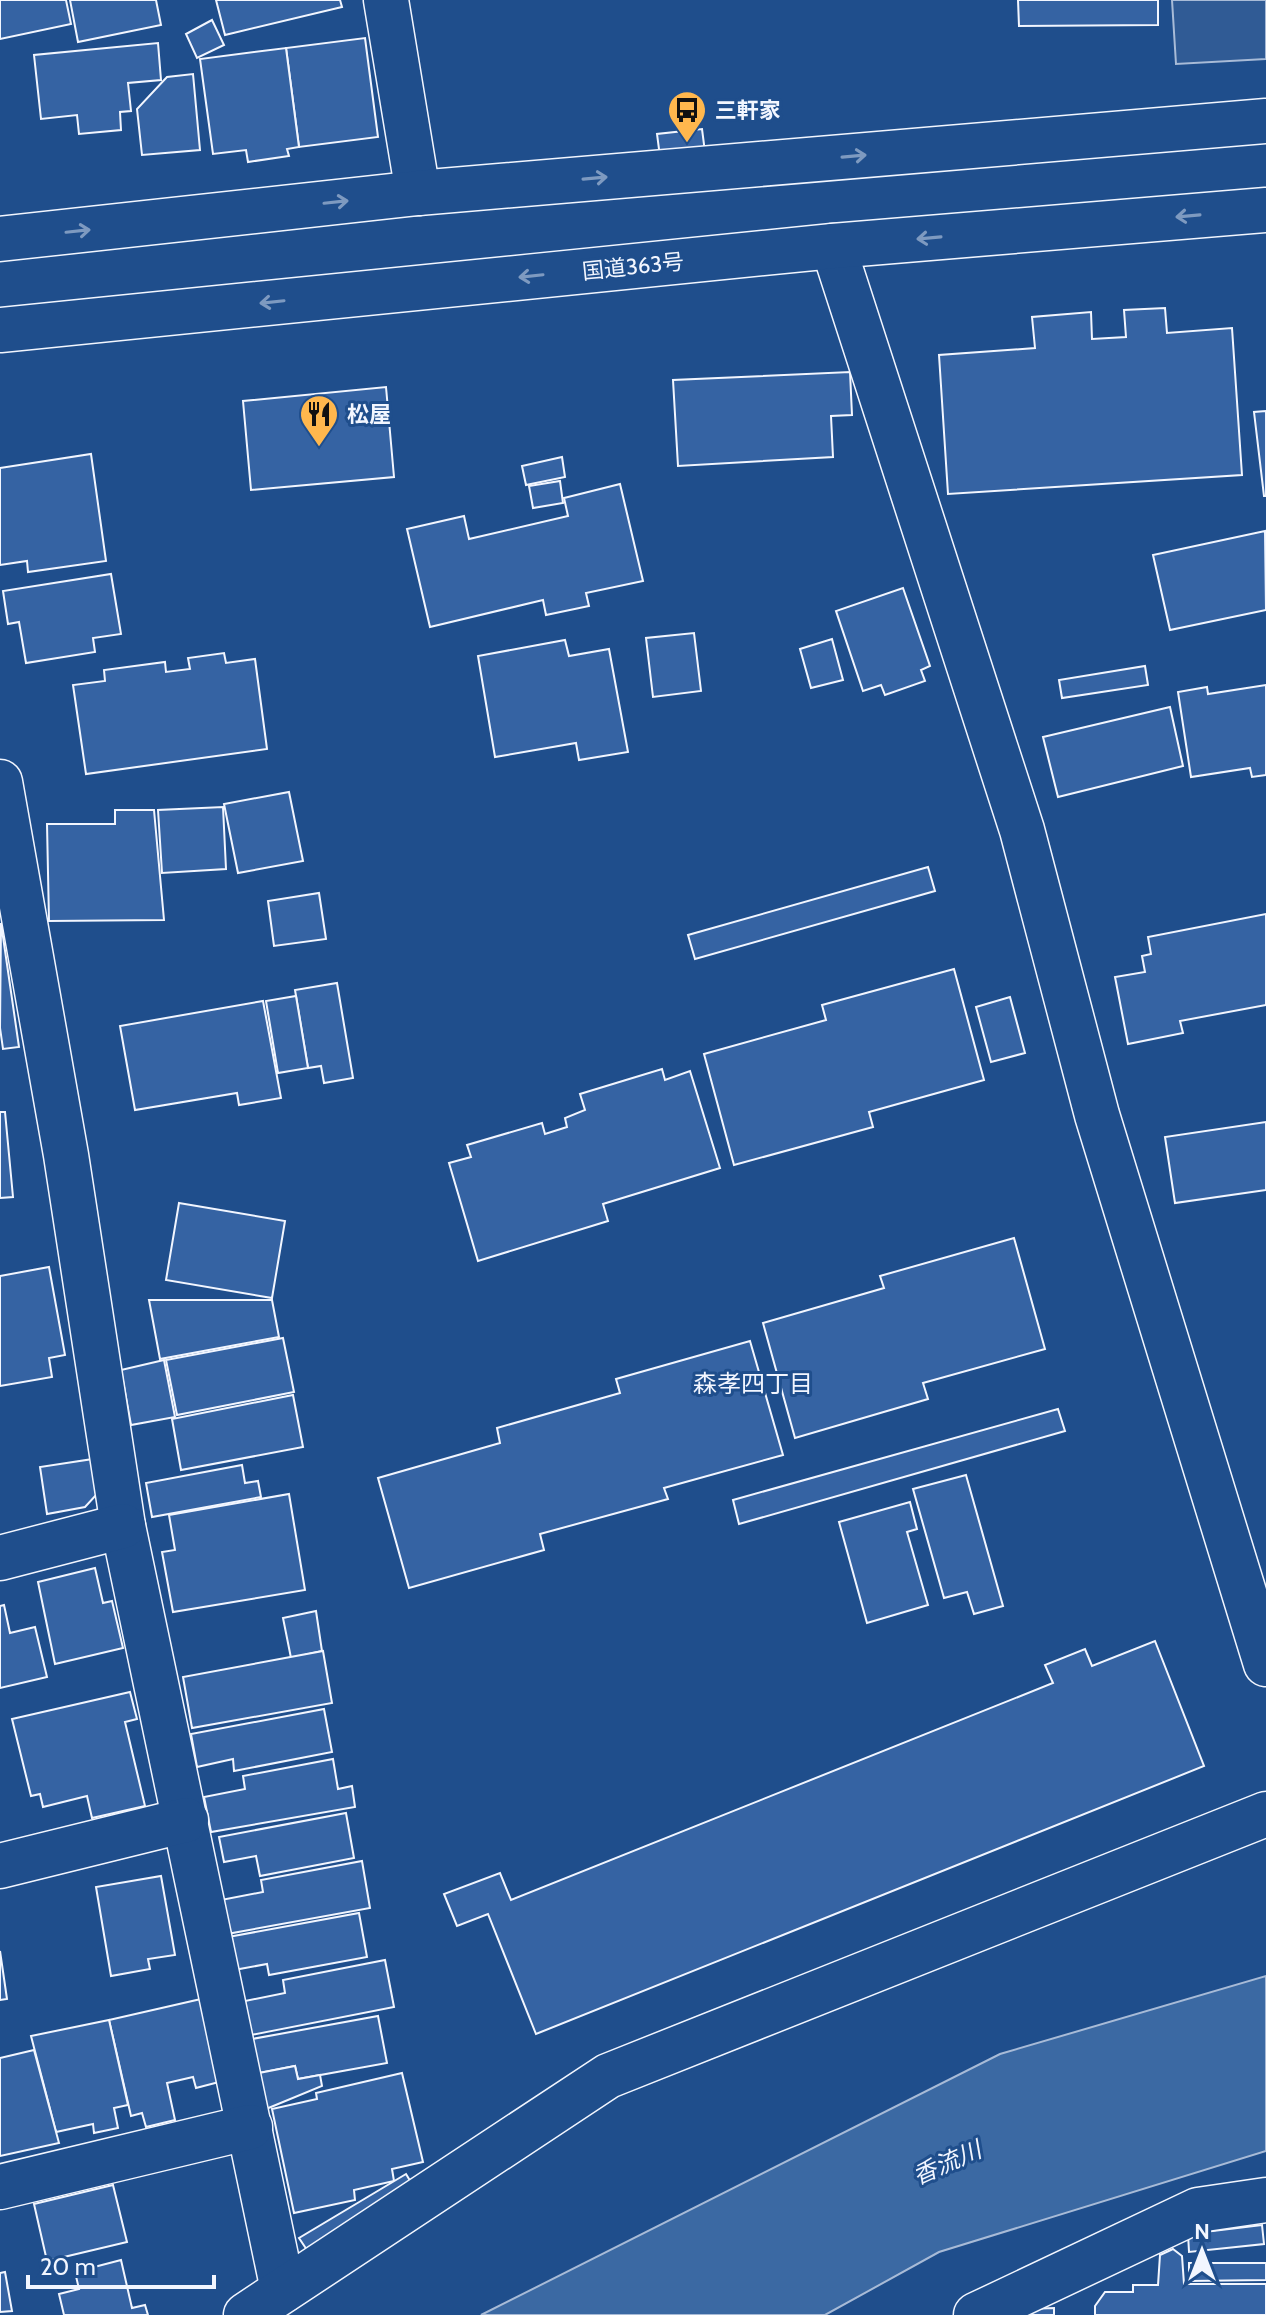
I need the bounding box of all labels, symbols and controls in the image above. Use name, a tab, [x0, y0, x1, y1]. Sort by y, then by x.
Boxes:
bus stop icon: 三軒家	[666, 89, 708, 144]
place label: 三軒家	[715, 97, 781, 124]
one-way arrow	[840, 148, 867, 163]
one-way arrow	[581, 170, 608, 185]
one-way arrow	[322, 195, 349, 210]
one-way arrow	[1175, 209, 1202, 224]
one-way arrow	[64, 223, 90, 238]
one-way arrow	[916, 230, 943, 245]
street label: 国道363号	[581, 248, 685, 285]
one-way arrow	[518, 269, 545, 284]
one-way arrow	[259, 295, 286, 310]
restaurant icon: 松屋	[298, 393, 340, 448]
place label: 松屋	[347, 401, 391, 428]
district label: 森孝四丁目	[693, 1369, 813, 1398]
water label: 香流川	[908, 2133, 988, 2190]
north arrow	[1162, 2211, 1242, 2291]
text: N	[1194, 2218, 1210, 2245]
scale bar	[28, 2239, 214, 2289]
text: 20 m	[40, 2252, 96, 2281]

